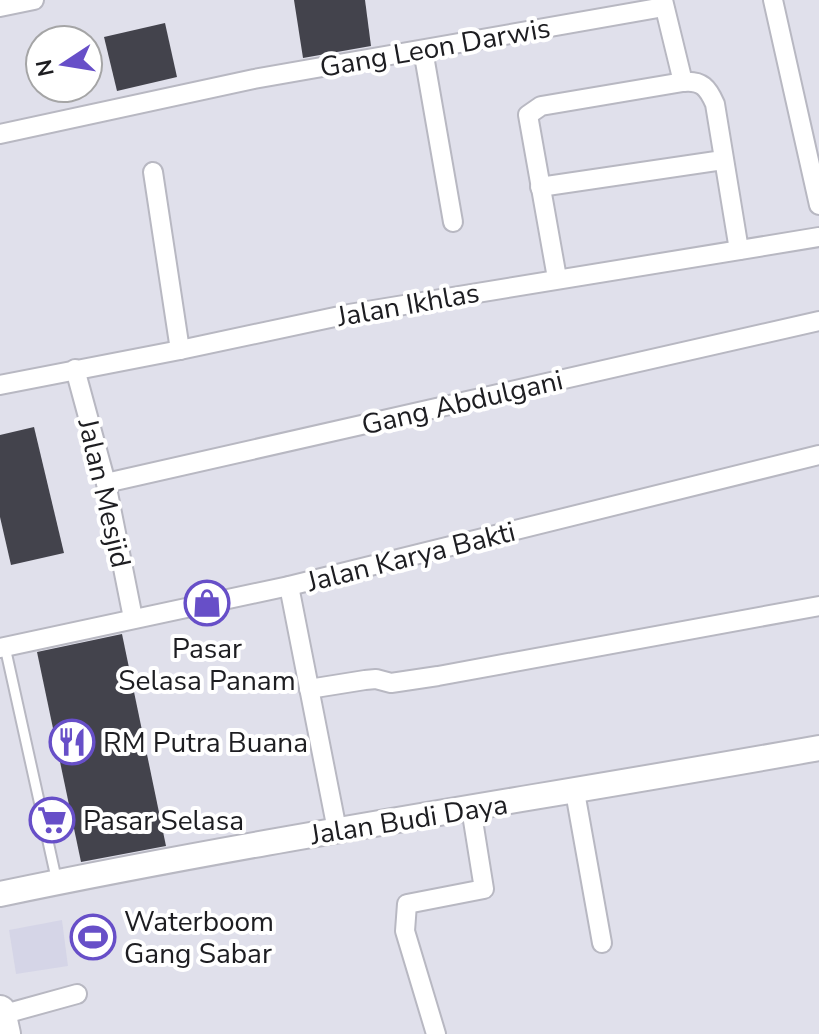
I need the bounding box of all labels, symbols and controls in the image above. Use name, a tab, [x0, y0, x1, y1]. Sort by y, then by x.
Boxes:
street label: Gang Leon Darwis	[317, 9, 553, 87]
north arrow	[24, 24, 104, 104]
text: N	[29, 57, 62, 79]
street label: Jalan Ikhlas	[333, 274, 482, 336]
street label: Gang Abdulgani	[358, 361, 566, 445]
street label: Jalan Mesjid	[68, 414, 140, 571]
street label: Jalan Karya Bakti	[302, 513, 519, 601]
shop icon: Pasar Selasa Panam	[183, 579, 231, 627]
place label: Pasar Selasa Panam	[118, 630, 296, 700]
restaurant icon: RM Putra Buana	[48, 718, 96, 766]
place label: RM Putra Buana	[103, 724, 308, 762]
street label: Jalan Budi Daya	[307, 786, 511, 854]
supermarket icon: Pasar Selasa	[28, 796, 76, 844]
place label: Pasar Selasa	[83, 802, 244, 840]
place label: Waterboom Gang Sabar	[124, 903, 274, 973]
sports icon: Waterboom Gang Sabar	[69, 913, 117, 961]

